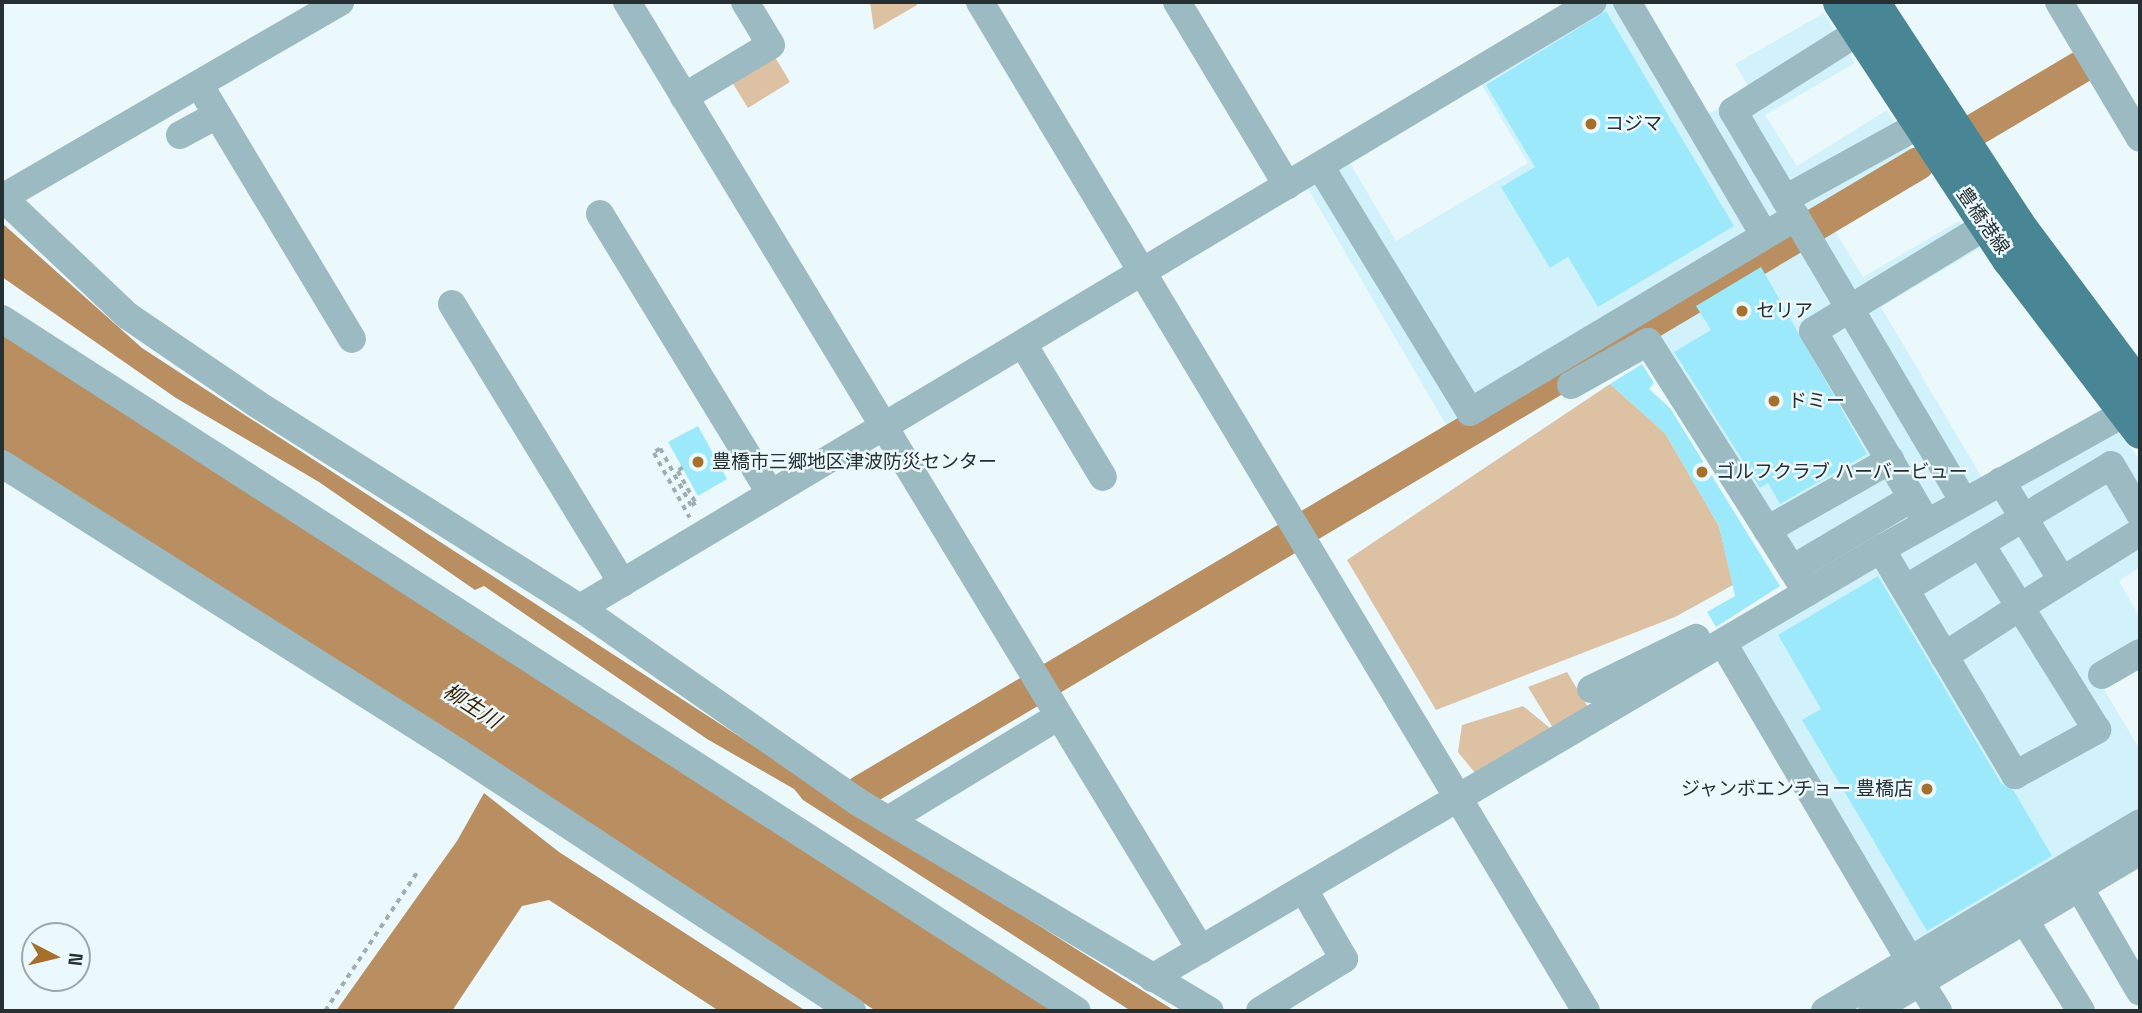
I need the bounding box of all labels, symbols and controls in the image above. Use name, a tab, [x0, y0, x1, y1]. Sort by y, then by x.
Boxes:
place label: コジマ	[1605, 113, 1662, 135]
marker: コジマ	[1583, 116, 1599, 132]
street label: 豊橋港線	[1952, 183, 2014, 259]
place label: セリア	[1756, 300, 1813, 322]
marker: セリア	[1734, 303, 1750, 319]
place label: ドミー	[1788, 390, 1845, 412]
marker: ドミー	[1766, 393, 1782, 409]
place label: 豊橋市三郷地区津波防災センター	[712, 451, 997, 473]
marker: 豊橋市三郷地区津波防災センター	[690, 454, 706, 470]
place label: ゴルフクラブ ハーバービュー	[1716, 461, 1968, 483]
marker: ゴルフクラブ ハーバービュー	[1694, 464, 1710, 480]
water label: 柳生川	[439, 678, 505, 734]
place label: ジャンボエンチョー 豊橋店	[1680, 778, 1913, 800]
marker: ジャンボエンチョー 豊橋店	[1919, 781, 1935, 797]
north arrow	[21, 922, 91, 992]
text: N	[62, 952, 89, 967]

